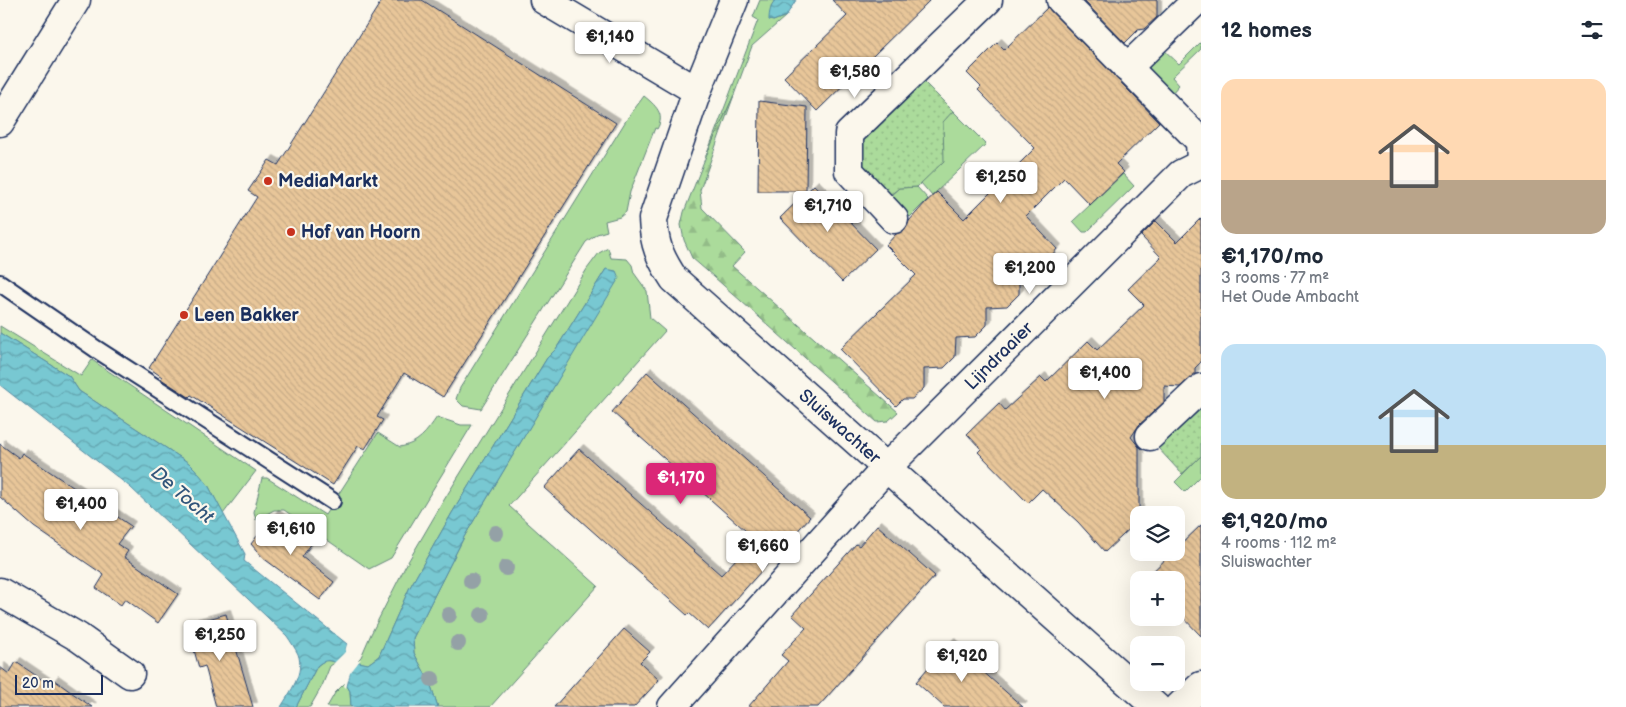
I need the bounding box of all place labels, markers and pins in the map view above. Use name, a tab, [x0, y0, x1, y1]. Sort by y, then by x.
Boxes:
pin: €1,140	[569, 22, 651, 64]
pin: €1,580	[814, 56, 896, 99]
pin: €1,250	[960, 162, 1042, 204]
place label: MediaMarkt	[278, 171, 378, 192]
marker: MediaMarkt	[262, 175, 274, 187]
pin: €1,710	[787, 190, 869, 233]
place label: Hof van Hoorn	[301, 222, 420, 243]
marker: Hof van Hoorn	[285, 226, 297, 238]
pin: €1,200	[989, 252, 1071, 295]
place label: Leen Bakker	[194, 305, 300, 326]
marker: Leen Bakker	[178, 309, 190, 321]
pin: €1,400	[1064, 358, 1146, 400]
pin: €1,170	[640, 462, 722, 505]
pin: €1,400	[40, 488, 122, 531]
pin: €1,610	[250, 514, 332, 556]
pin: €1,660	[722, 530, 804, 573]
pin: €1,250	[179, 620, 261, 662]
pin: €1,920	[921, 640, 1003, 683]

